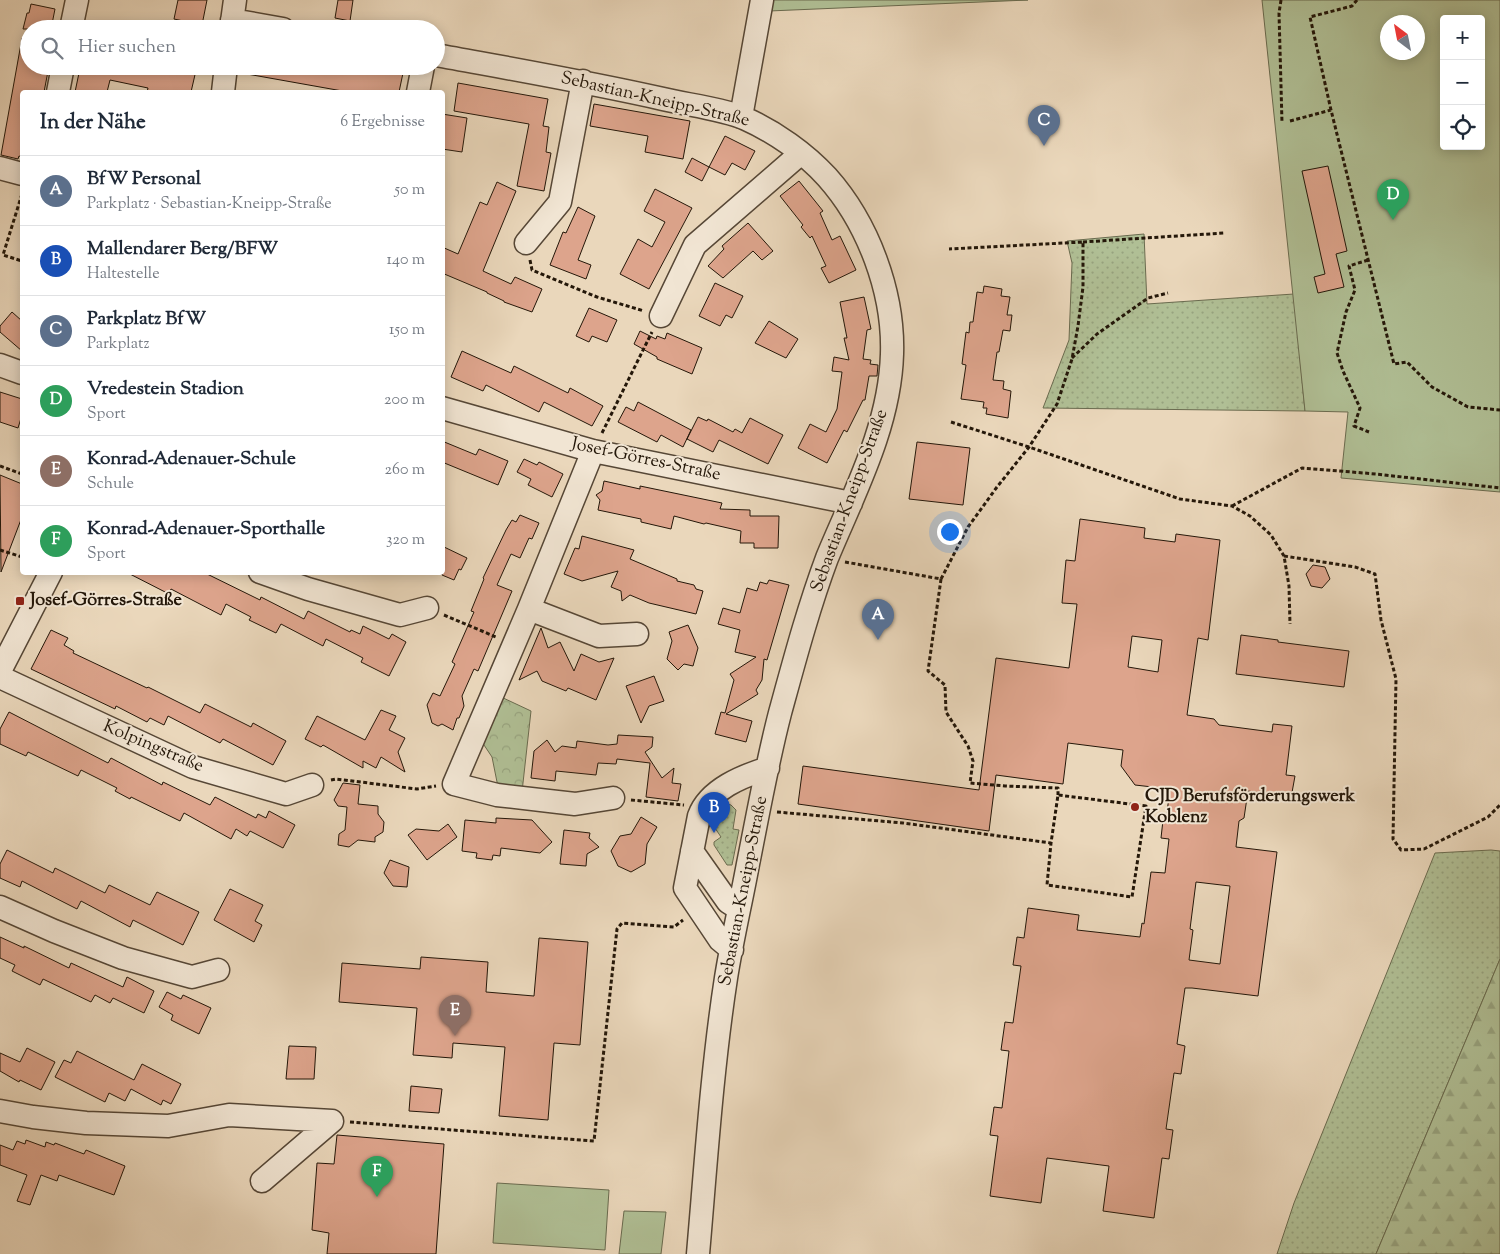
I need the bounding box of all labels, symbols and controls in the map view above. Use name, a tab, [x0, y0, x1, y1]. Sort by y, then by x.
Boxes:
north arrow	[1380, 15, 1425, 60]
map controls	[1440, 15, 1485, 150]
button: +	[1440, 15, 1485, 60]
search box	[20, 20, 445, 75]
icon: search	[38, 34, 66, 62]
text: Hier suchen	[78, 34, 176, 61]
button: −	[1440, 60, 1485, 105]
street label: Sebastian-Kneipp-Straße	[558, 66, 752, 134]
pin: C	[1028, 105, 1060, 146]
button: locate	[1440, 105, 1485, 150]
text: In der Nähe	[40, 108, 146, 138]
text: 6 Ergebnisse	[340, 111, 425, 134]
text: BfW Personal	[87, 166, 201, 193]
text: A	[50, 179, 63, 202]
text: 50 m	[394, 179, 425, 202]
pin: D	[1377, 179, 1409, 220]
text: Parkplatz · Sebastian-Kneipp-Straße	[87, 193, 332, 216]
text: Mallendarer Berg/BFW	[87, 236, 278, 263]
text: B	[51, 249, 61, 272]
text: 140 m	[387, 249, 425, 272]
text: Haltestelle	[87, 263, 160, 286]
text: Parkplatz BfW	[87, 306, 206, 333]
text: C	[50, 319, 62, 342]
text: 150 m	[389, 319, 425, 342]
text: Parkplatz	[87, 333, 149, 356]
text: Vredestein Stadion	[87, 376, 244, 403]
text: D	[50, 389, 62, 412]
text: 200 m	[384, 389, 425, 412]
text: Sport	[87, 403, 126, 426]
street label: Sebastian-Kneipp-Straße	[805, 406, 895, 596]
street label: Josef-Görres-Straße	[568, 431, 723, 489]
text: Konrad-Adenauer-Schule	[87, 446, 296, 473]
text: E	[51, 459, 61, 482]
text: 260 m	[384, 459, 425, 482]
text: Schule	[87, 473, 134, 496]
text: Konrad-Adenauer-Sporthalle	[87, 516, 325, 543]
your location	[937, 519, 963, 545]
text: F	[52, 529, 60, 552]
text: 320 m	[386, 529, 425, 552]
text: Sport	[87, 543, 126, 566]
place label: Josef-Görres-Straße	[28, 588, 183, 614]
marker: Josef-Görres-Straße	[14, 595, 26, 607]
pin: A	[862, 599, 894, 640]
street label: Kolpingstraße	[99, 714, 207, 780]
place label: CJD Berufsförderungswerk Koblenz	[1145, 784, 1355, 831]
pin: B	[698, 792, 730, 833]
street label: Sebastian-Kneipp-Straße	[713, 794, 775, 988]
marker: CJD Berufsförderungswerk Koblenz	[1129, 801, 1141, 813]
pin: E	[439, 995, 471, 1036]
pin: F	[361, 1156, 393, 1197]

